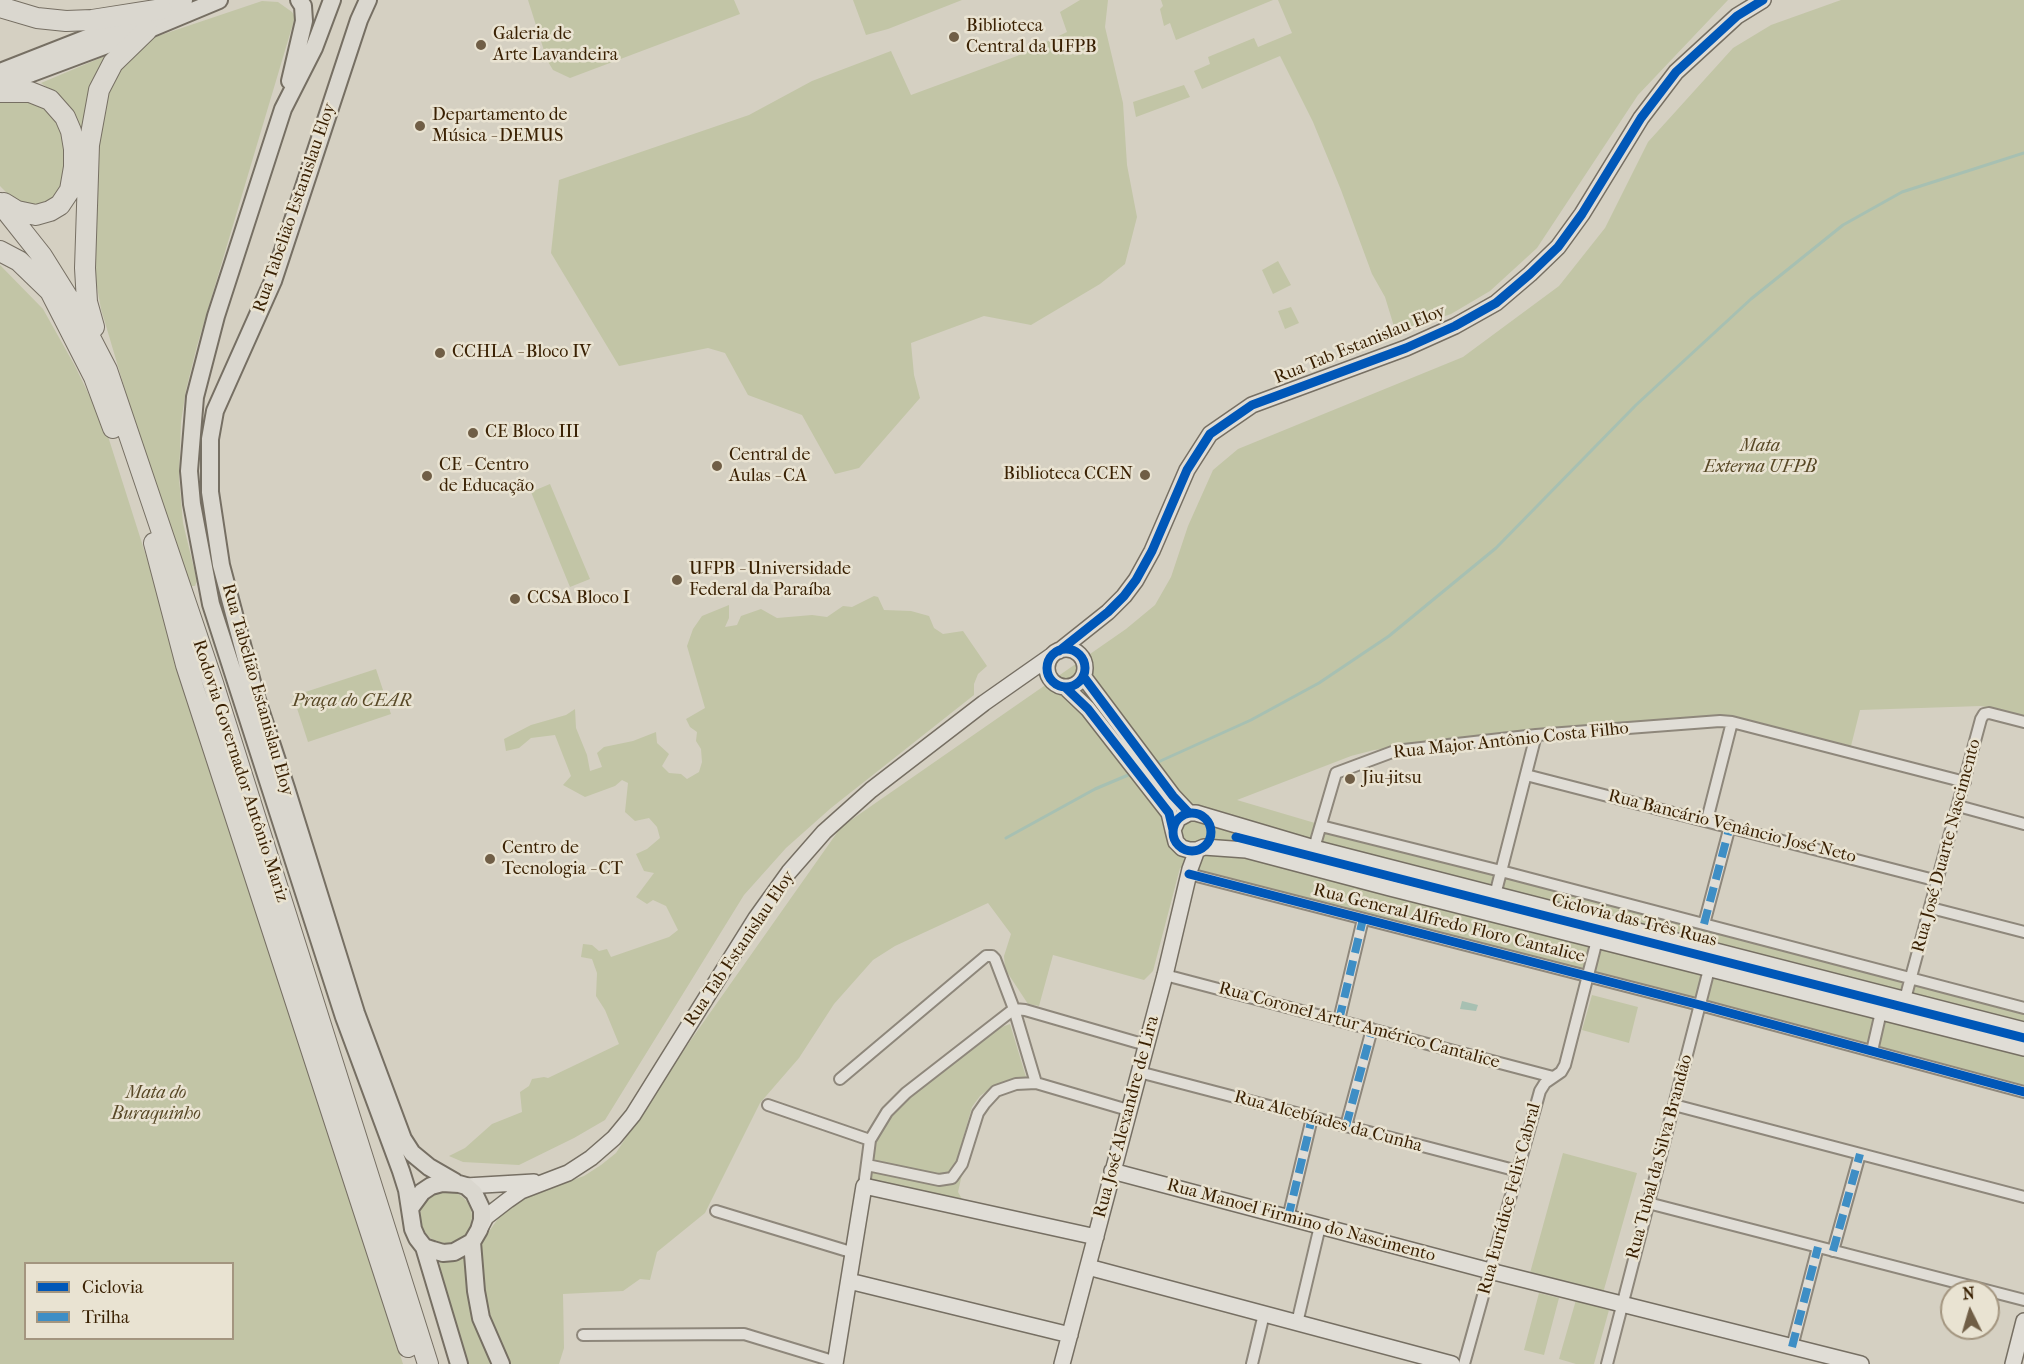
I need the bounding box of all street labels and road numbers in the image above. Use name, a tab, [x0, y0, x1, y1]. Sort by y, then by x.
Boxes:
street label: Rua Tabelião Estanislau Eloy	[249, 101, 341, 315]
street label: Rua Tab Estanislau Eloy	[1271, 301, 1449, 389]
street label: Rua Tabelião Estanislau Eloy	[216, 581, 298, 799]
street label: Rodovia Governador Antônio Mariz	[187, 637, 293, 905]
street label: Rua Major Antônio Costa Filho	[1392, 718, 1630, 764]
street label: Rua José Duarte Nascimento	[1908, 737, 1986, 955]
street label: Rua Bancário Venâncio José Neto	[1606, 786, 1858, 868]
street label: Rua Tab Estanislau Eloy	[680, 867, 800, 1031]
street label: Rua General Alfredo Floro Cantalice	[1311, 880, 1587, 968]
street label: Ciclovia das Três Ruas	[1549, 890, 1719, 952]
street label: Rua Coronel Artur Américo Cantalice	[1216, 978, 1502, 1074]
street label: Rua José Alexandre de Lira	[1090, 1014, 1164, 1220]
street label: Rua Tubal da Silva Brandão	[1622, 1052, 1698, 1262]
street label: Rua Alcebíades da Cunha	[1232, 1086, 1424, 1158]
street label: Rua Eurídice Felix Cabral	[1474, 1101, 1546, 1297]
street label: Rua Manoel Firmino do Nascimento	[1164, 1175, 1438, 1267]

